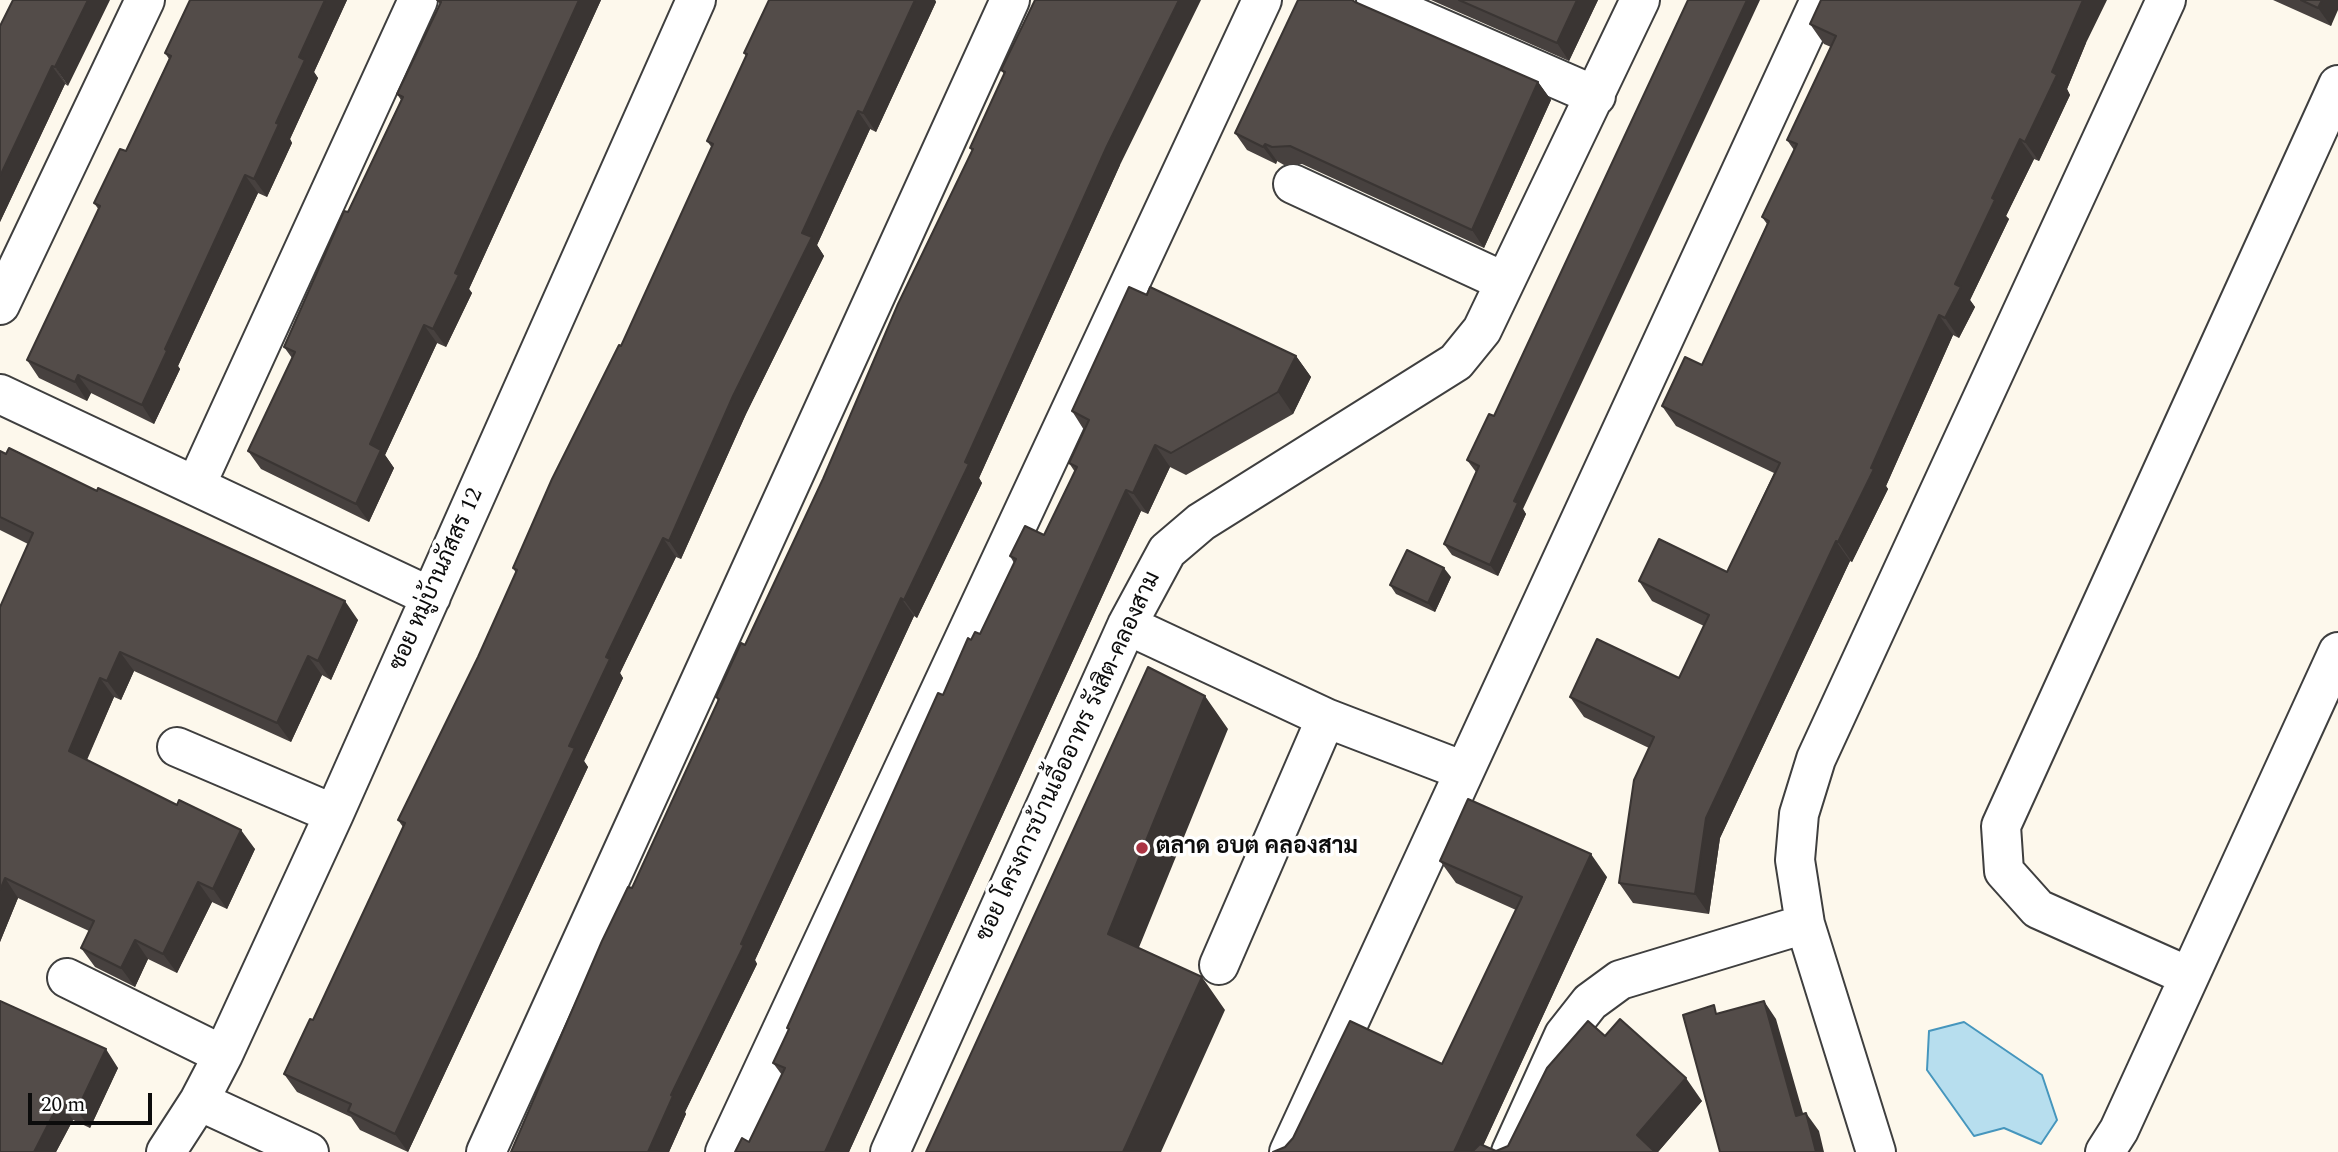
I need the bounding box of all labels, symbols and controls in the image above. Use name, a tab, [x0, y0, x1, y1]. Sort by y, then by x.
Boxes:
street label: ซอย หมู่บ้านภัสสร 12	[385, 485, 491, 675]
street label: ซอย โครงการบ้านเอื้ออาทร รังสิต-คลองสาม	[972, 568, 1168, 946]
place label: ตลาด อบต คลองสาม	[1156, 834, 1358, 862]
marker: ตลาด อบต คลองสาม	[1134, 840, 1150, 856]
scale bar	[32, 1078, 156, 1122]
text: 20 m	[41, 1089, 85, 1121]

